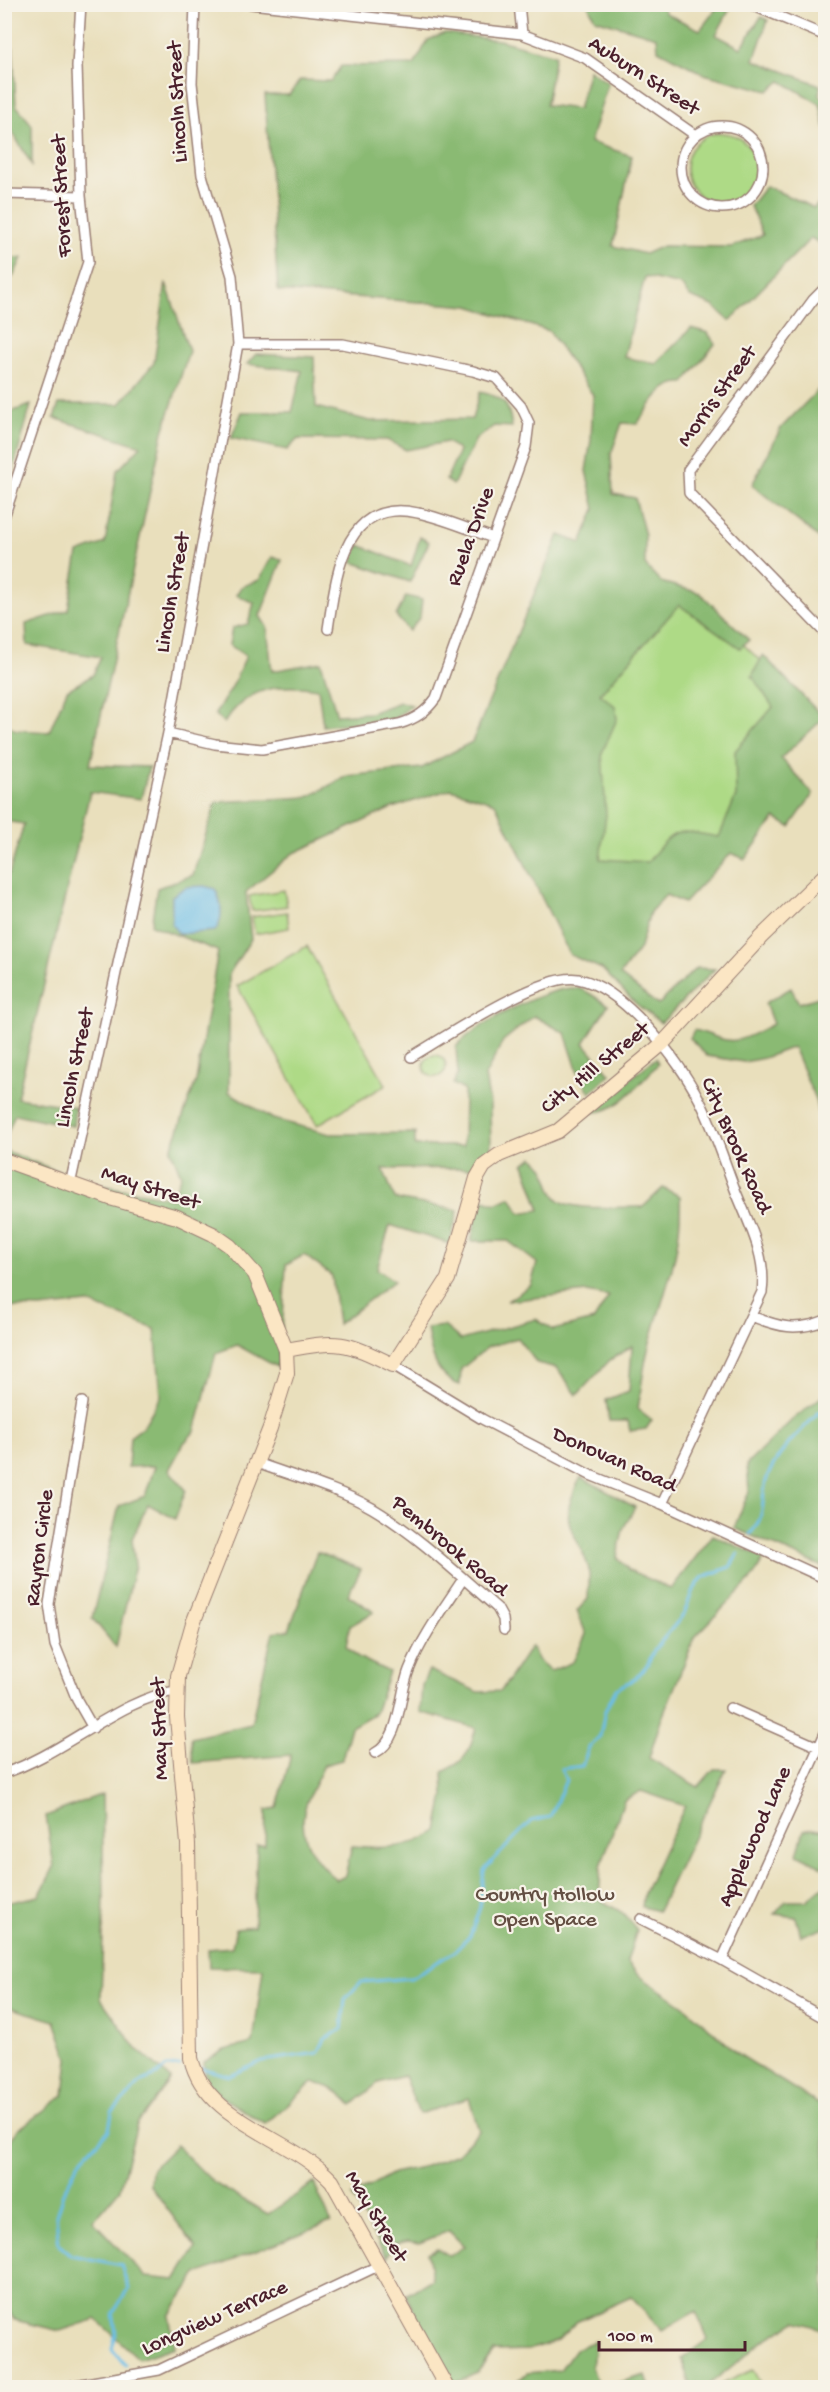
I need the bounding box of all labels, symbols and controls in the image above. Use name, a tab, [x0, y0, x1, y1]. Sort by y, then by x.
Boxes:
street label: Auburn Street	[583, 31, 705, 124]
street label: Lincoln Street	[163, 39, 195, 163]
street label: Forest Street	[47, 132, 79, 259]
street label: Morris Street	[673, 340, 765, 453]
street label: Ruela Drive	[442, 483, 502, 590]
street label: Lincoln Street	[151, 529, 198, 655]
street label: Lincoln Street	[51, 1004, 102, 1130]
street label: City Hill Street	[536, 1016, 657, 1121]
street label: City Brook Road	[693, 1074, 778, 1220]
street label: May Street	[97, 1161, 205, 1218]
street label: Donovan Road	[546, 1421, 682, 1501]
street label: Rayron Circle	[21, 1487, 61, 1608]
street label: Pembrook Road	[385, 1490, 514, 1605]
street label: May Street	[146, 1675, 176, 1781]
street label: Applewood Lane	[713, 1762, 799, 1911]
park label: Country Hollow Open Space	[475, 1883, 615, 1934]
street label: May Street	[338, 2167, 413, 2269]
street label: Longview Terrace	[138, 2275, 293, 2363]
scale bar	[599, 2314, 744, 2352]
text: 100 m	[607, 2327, 653, 2348]

